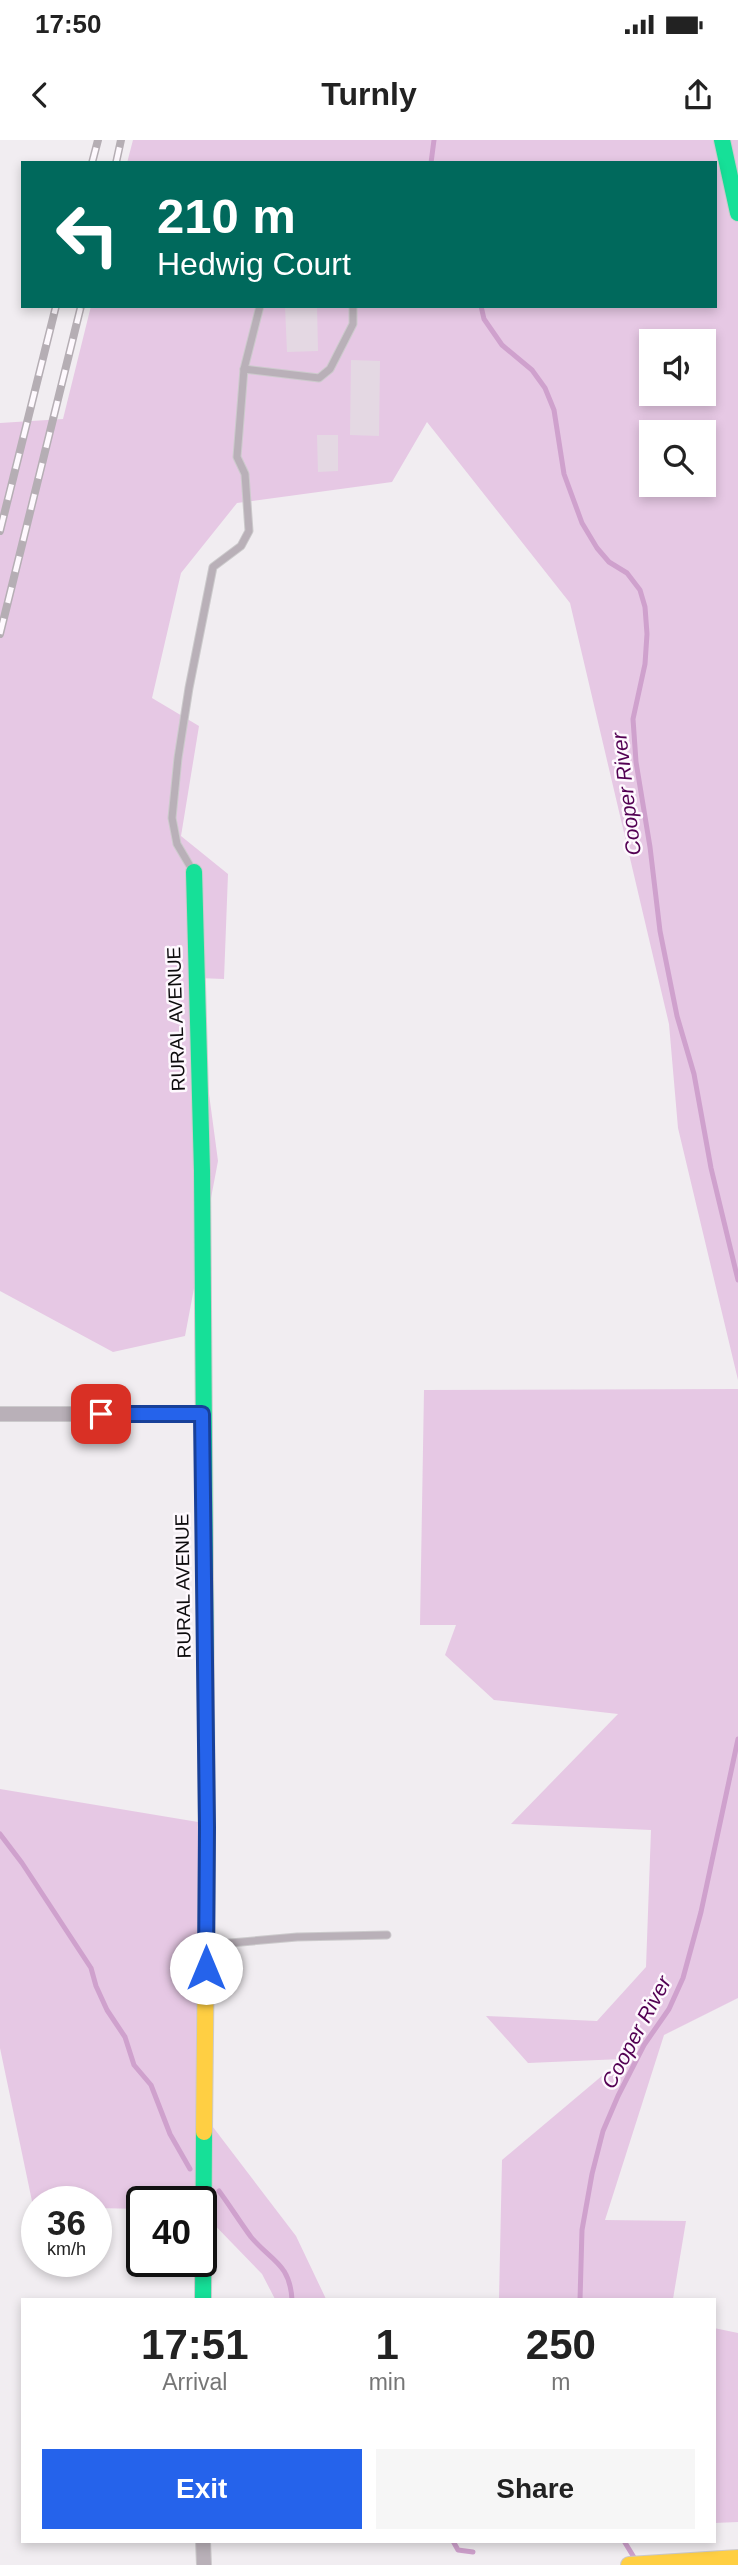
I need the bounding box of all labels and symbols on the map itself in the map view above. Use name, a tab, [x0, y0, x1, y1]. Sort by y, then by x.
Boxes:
water label: Cooper River	[607, 730, 645, 857]
street label: RURAL AVENUE	[163, 946, 189, 1092]
pin	[71, 1384, 131, 1444]
street label: RURAL AVENUE	[171, 1513, 195, 1659]
position arrow	[169, 1931, 243, 2005]
water label: Cooper River	[597, 1971, 676, 2092]
speed limit sign: 40	[126, 2186, 217, 2277]

